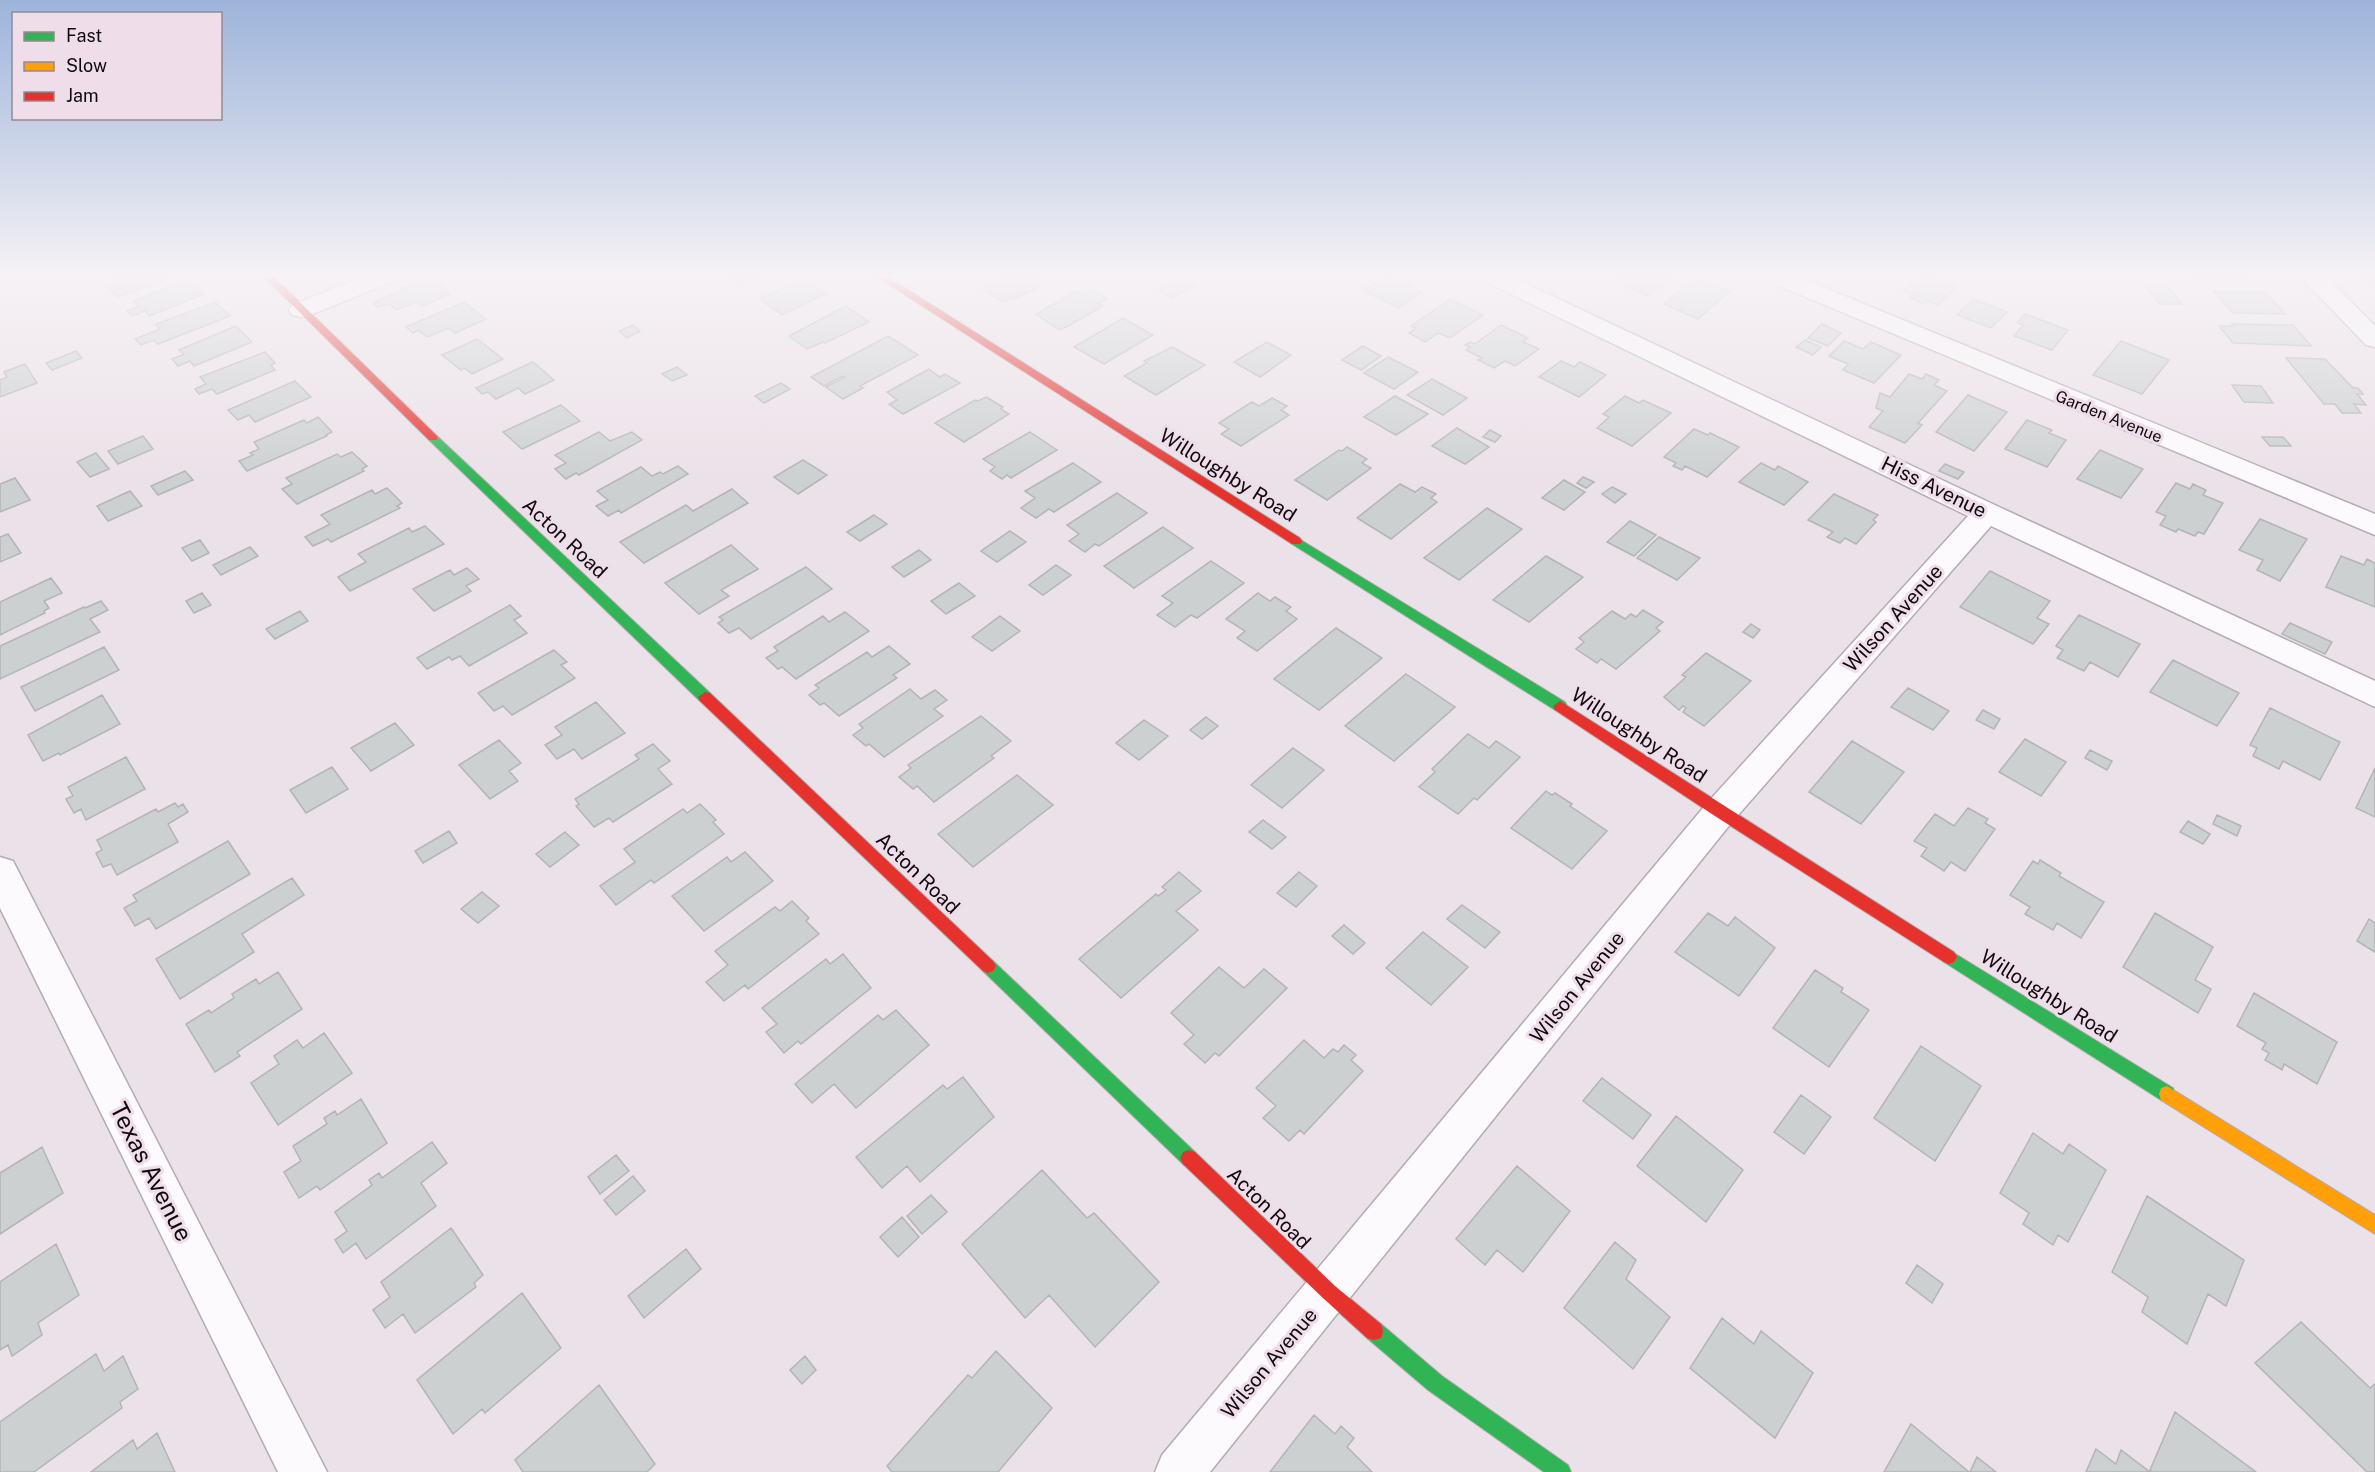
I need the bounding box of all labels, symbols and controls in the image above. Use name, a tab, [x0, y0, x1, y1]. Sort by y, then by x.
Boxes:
legend	[12, 12, 222, 120]
text: Fast	[66, 25, 102, 46]
text: Slow	[66, 55, 107, 76]
text: Jam	[66, 85, 99, 106]
street label: Garden Avenue	[2053, 386, 2165, 447]
street label: Willoughby Road	[1155, 423, 1301, 527]
street label: Hiss Avenue	[1878, 451, 1990, 523]
street label: Acton Road	[518, 493, 612, 583]
street label: Wilson Avenue	[1838, 559, 1948, 677]
street label: Willoughby Road	[1567, 682, 1711, 788]
street label: Acton Road	[871, 827, 965, 919]
street label: Wilson Avenue	[1525, 926, 1629, 1048]
street label: Willoughby Road	[1976, 944, 2122, 1048]
street label: Texas Avenue	[105, 1098, 199, 1246]
street label: Acton Road	[1222, 1162, 1316, 1254]
street label: Wilson Avenue	[1216, 1303, 1322, 1423]

